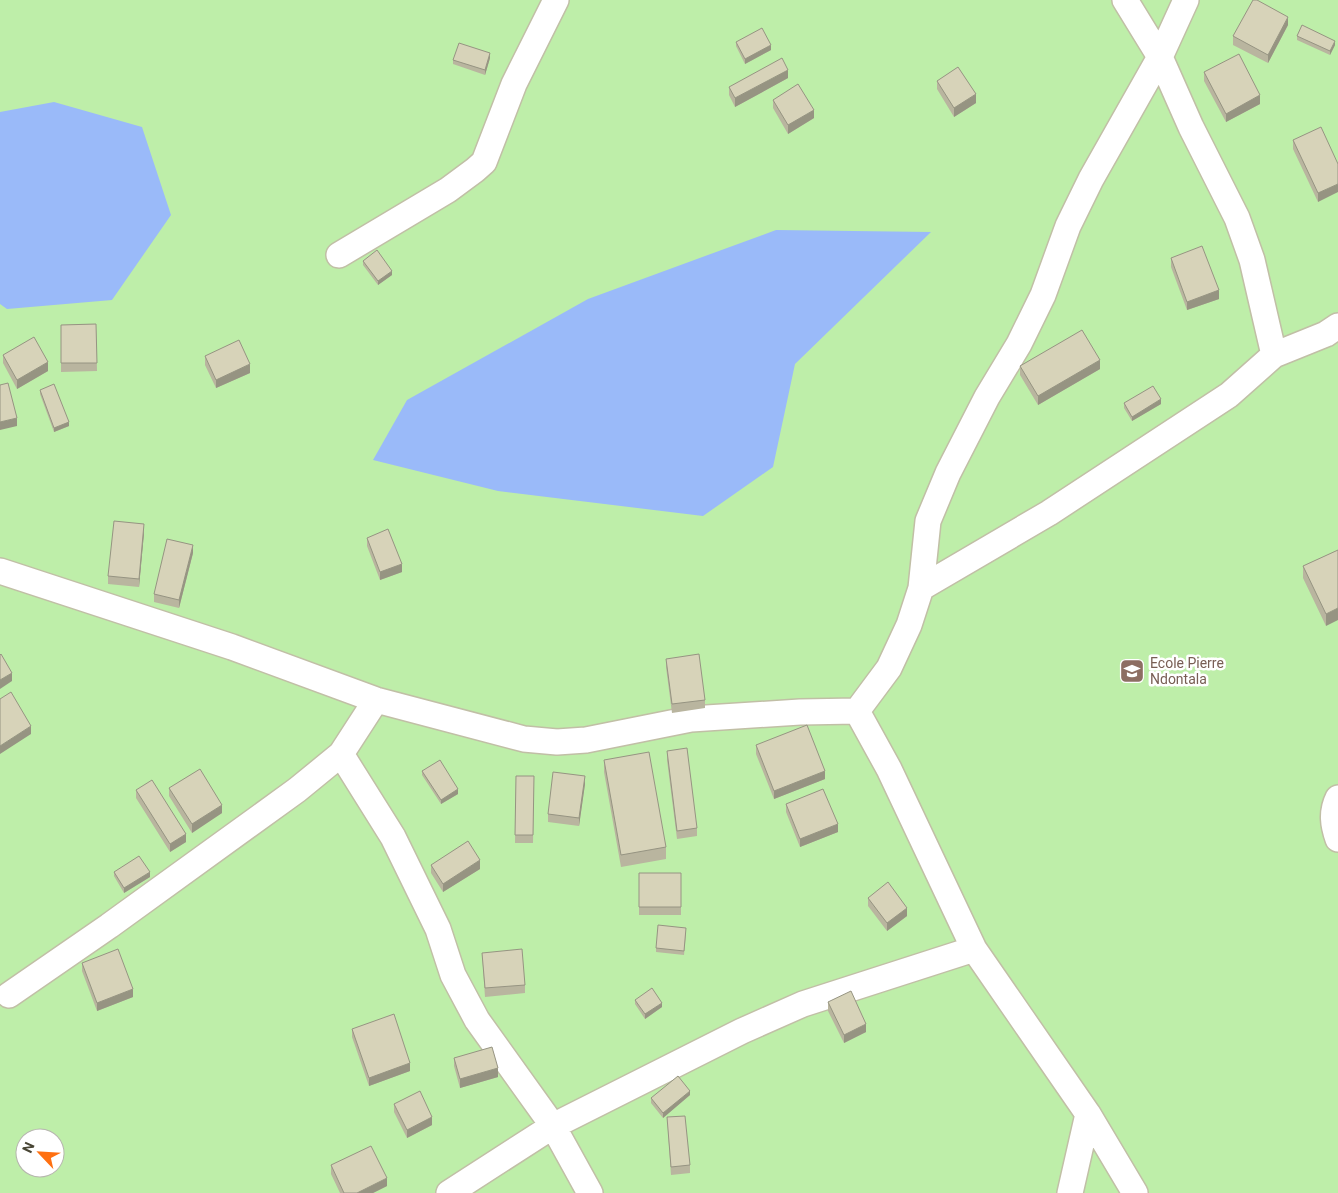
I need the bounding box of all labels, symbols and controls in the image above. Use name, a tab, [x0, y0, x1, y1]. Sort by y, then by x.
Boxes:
place label: Ecole Pierre Ndontala	[1150, 655, 1224, 687]
school or university icon: Ecole Pierre Ndontala	[1119, 658, 1145, 684]
north arrow	[15, 1128, 65, 1178]
text: N	[19, 1140, 38, 1155]

